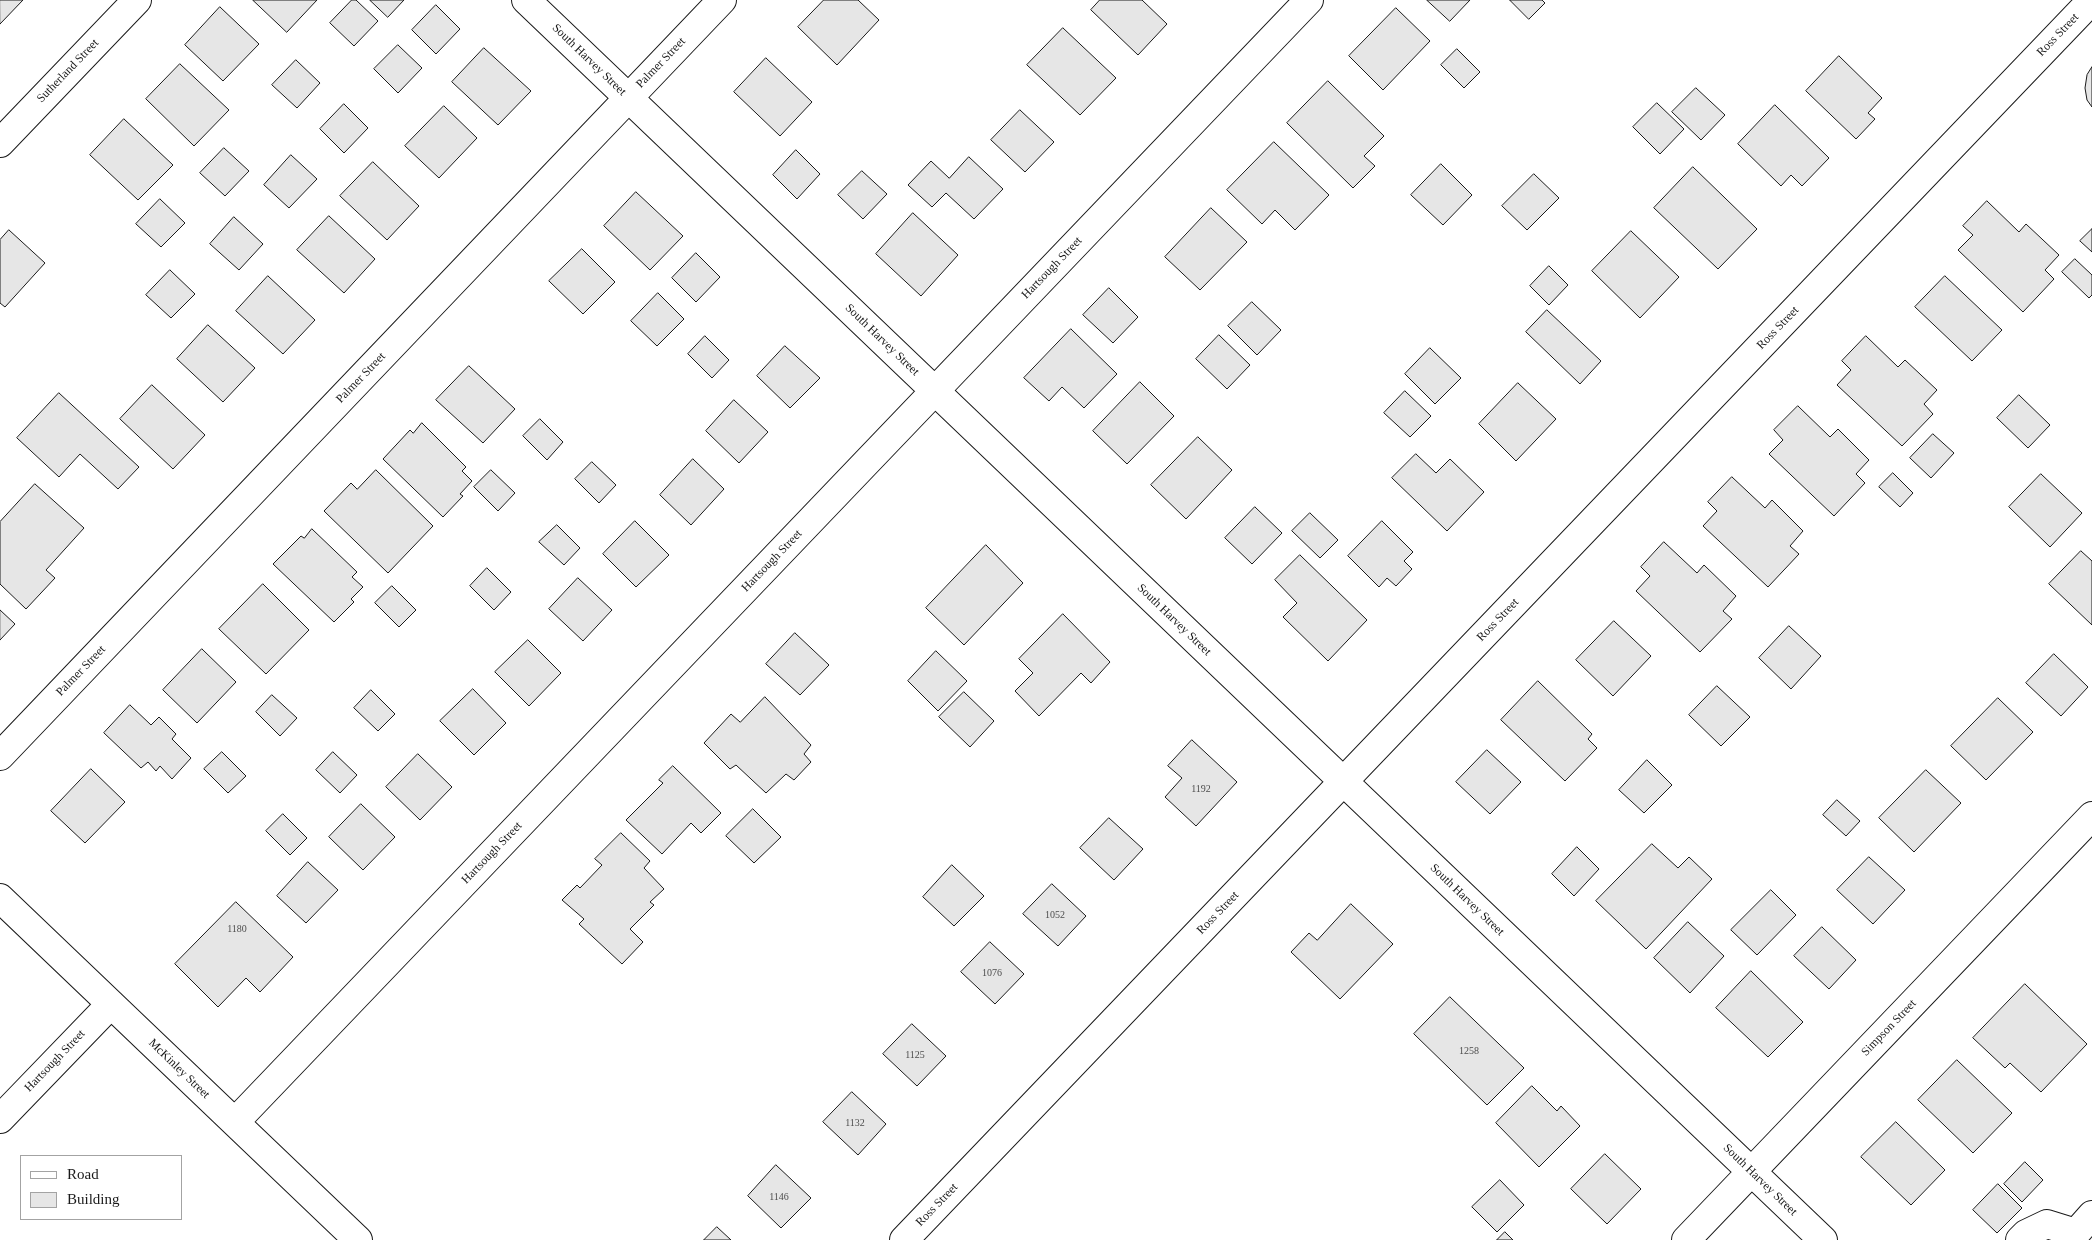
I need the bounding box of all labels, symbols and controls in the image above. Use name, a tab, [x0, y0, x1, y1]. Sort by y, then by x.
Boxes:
street label: Ross Street	[2034, 10, 2082, 60]
street label: South Harvey Street	[549, 21, 629, 99]
street label: Palmer Street	[633, 35, 689, 91]
street label: Sutherland Street	[34, 36, 102, 106]
street label: Hartsough Street	[1019, 234, 1085, 302]
street label: South Harvey Street	[842, 301, 922, 379]
street label: Ross Street	[1754, 303, 1802, 353]
street label: Palmer Street	[333, 350, 389, 406]
street label: Hartsough Street	[739, 527, 805, 595]
street label: South Harvey Street	[1134, 581, 1214, 659]
street label: Ross Street	[1474, 595, 1522, 645]
street label: Palmer Street	[53, 643, 109, 699]
house number: 1192	[1191, 783, 1211, 795]
street label: Hartsough Street	[459, 819, 525, 887]
street label: South Harvey Street	[1427, 861, 1507, 939]
street label: Ross Street	[1194, 888, 1242, 938]
house number: 1052	[1045, 909, 1065, 921]
house number: 1180	[227, 923, 247, 935]
house number: 1076	[982, 967, 1002, 979]
street label: Simpson Street	[1858, 997, 1920, 1059]
street label: Hartsough Street	[22, 1027, 88, 1095]
street label: McKinley Street	[145, 1036, 213, 1102]
house number: 1258	[1459, 1045, 1479, 1057]
house number: 1125	[905, 1049, 925, 1061]
house number: 1132	[845, 1117, 865, 1129]
street label: South Harvey Street	[1720, 1141, 1800, 1219]
legend	[20, 1155, 182, 1220]
text: Road	[67, 1166, 99, 1182]
street label: Ross Street	[913, 1180, 961, 1230]
text: Building	[67, 1191, 120, 1207]
house number: 1146	[769, 1191, 789, 1203]

